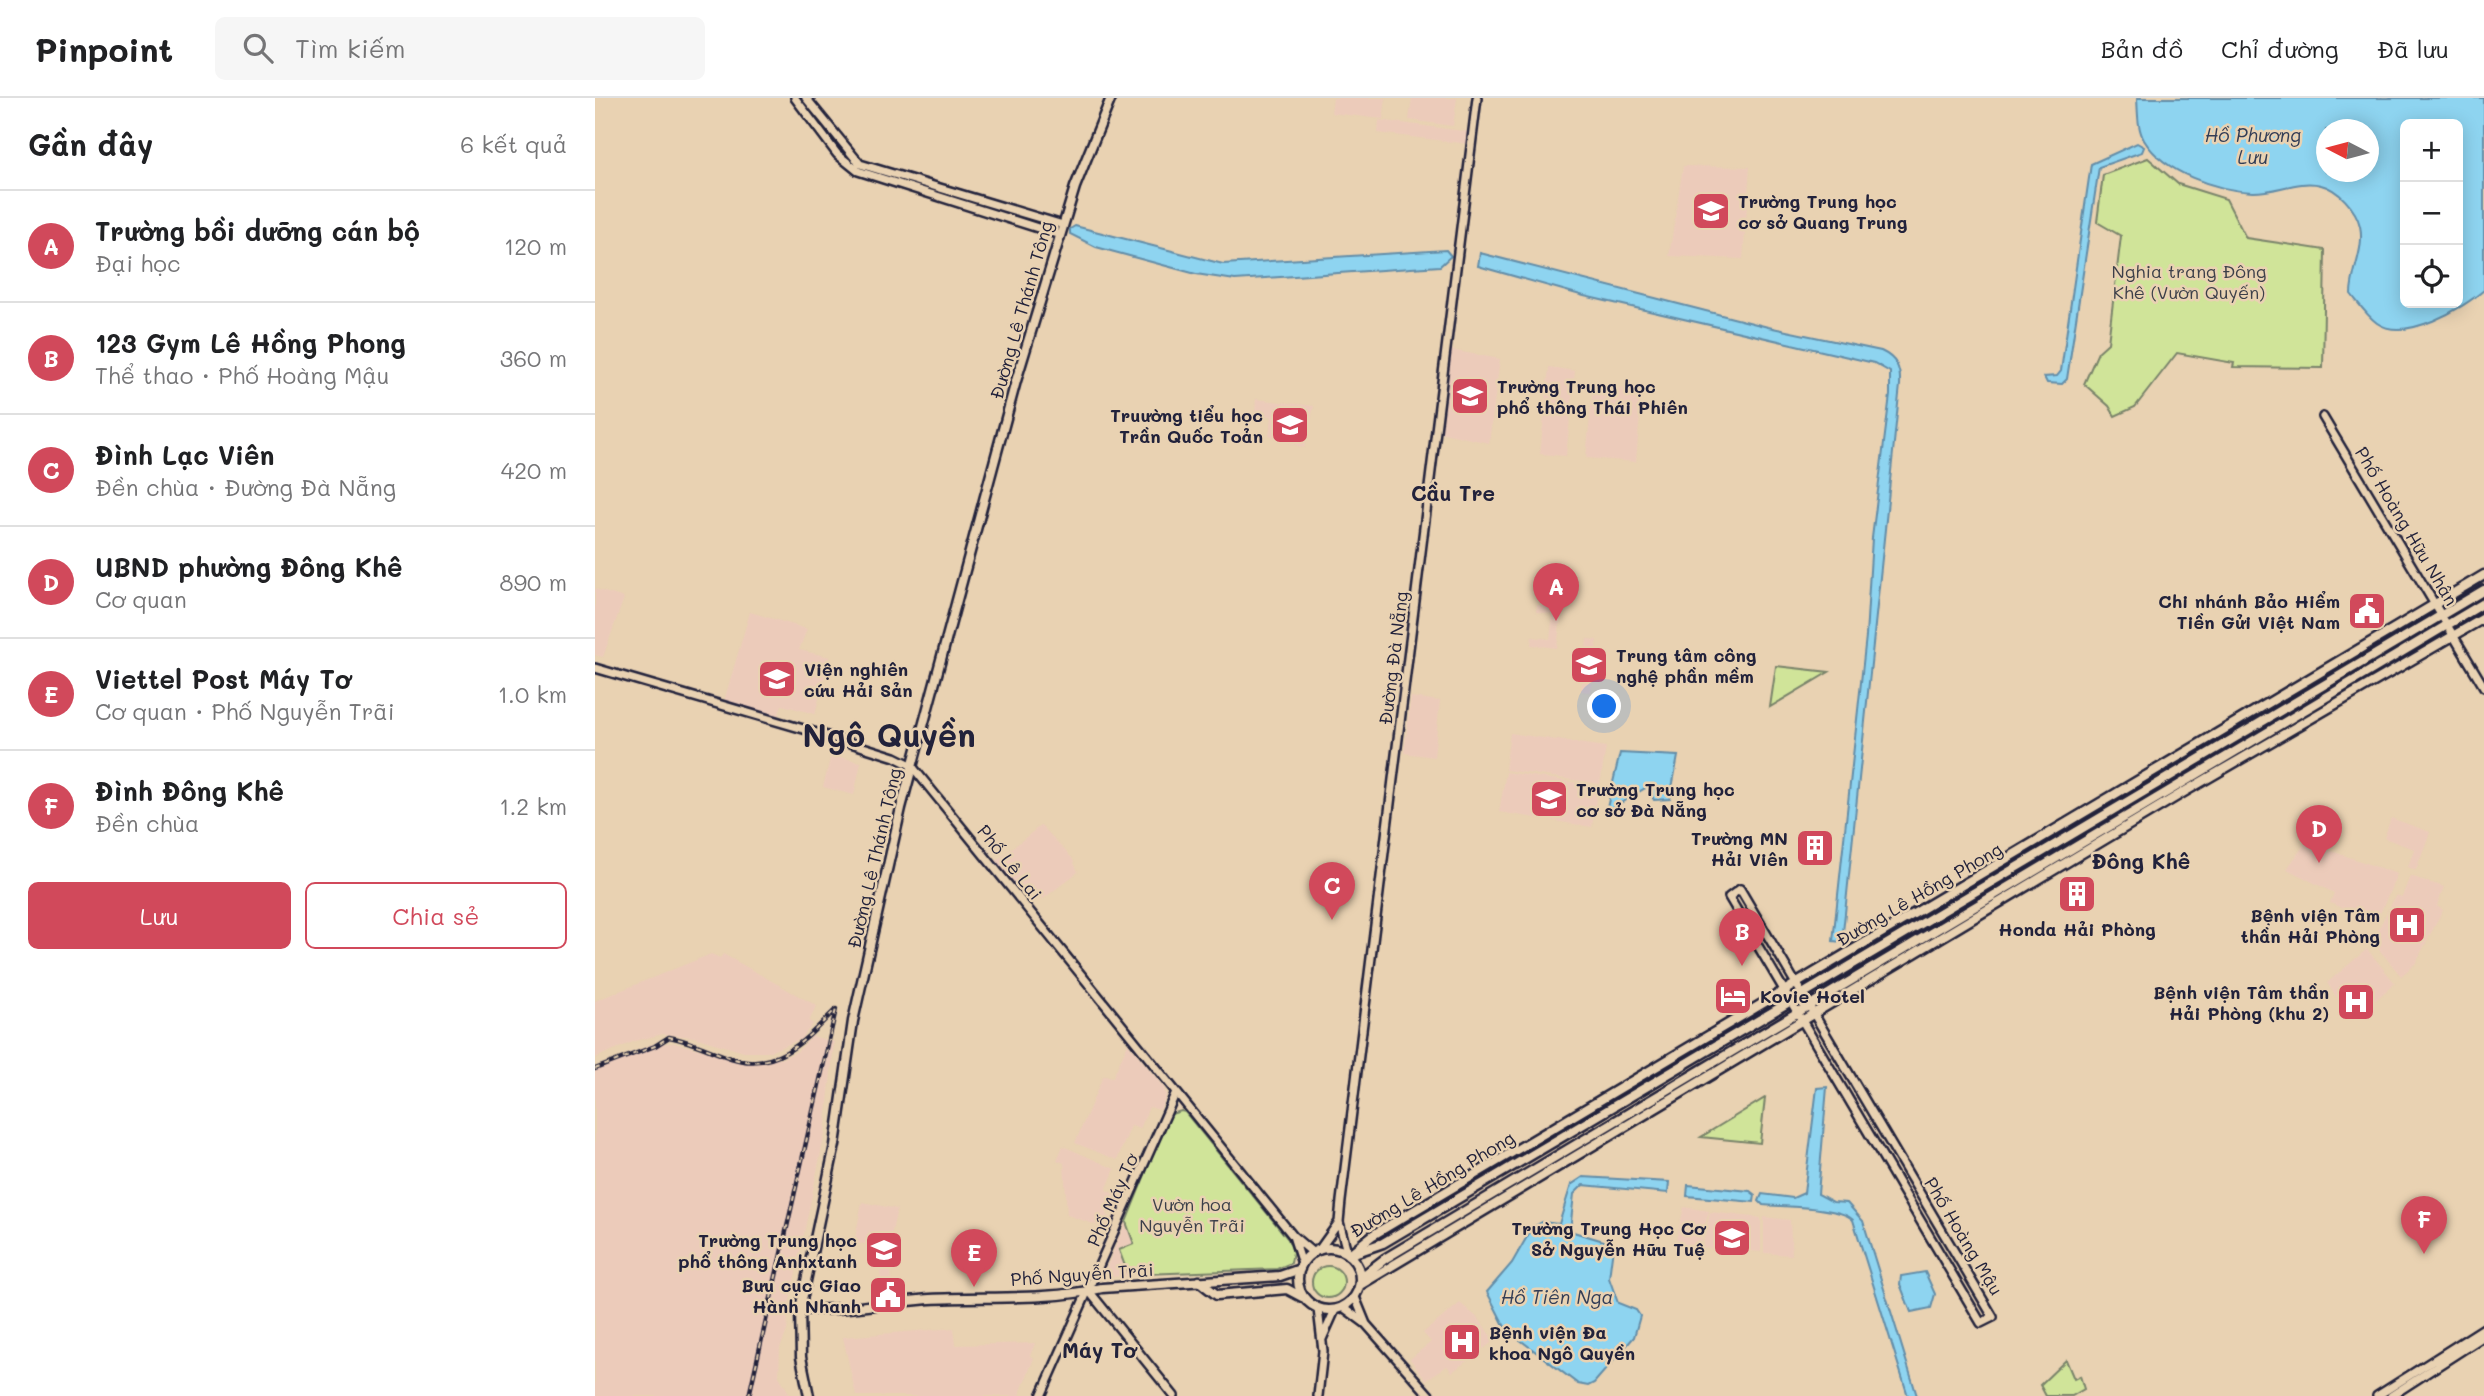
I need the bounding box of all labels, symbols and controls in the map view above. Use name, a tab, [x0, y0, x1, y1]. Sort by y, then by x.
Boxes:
search box	[215, 17, 705, 80]
text: Pinpoint	[35, 27, 173, 70]
icon: search	[239, 29, 277, 67]
text: Tìm kiếm	[295, 31, 406, 65]
text: Bản đồ	[2101, 33, 2183, 64]
text: Chỉ đường	[2221, 33, 2339, 64]
text: Đã lưu	[2377, 33, 2449, 64]
north arrow	[2316, 119, 2379, 182]
map controls	[2400, 119, 2463, 308]
button: +	[2400, 119, 2463, 182]
water label: Hồ Phương Lưu	[2205, 122, 2301, 169]
text: Gần đây	[28, 124, 153, 164]
text: 6 kết quả	[460, 129, 567, 159]
button: −	[2400, 182, 2463, 245]
place label: Trường Trung học cơ sở Quang Trung	[1738, 189, 1908, 234]
school or university icon: Trường Trung học cơ sở Quang Trung	[1690, 190, 1732, 232]
text: Trường bồi dưỡng cán bộ	[95, 214, 420, 248]
street label: Đường Lê Thánh Tông	[984, 218, 1058, 402]
text: A	[43, 231, 59, 261]
text: 120 m	[504, 231, 567, 261]
button: locate	[2400, 245, 2463, 308]
text: Đại học	[95, 248, 180, 278]
park label: Nghia trang Đông Khê (Vườn Quyến)	[2112, 259, 2266, 304]
text: 123 Gym Lê Hồng Phong	[95, 326, 406, 360]
text: B	[43, 343, 59, 373]
text: 360 m	[500, 343, 567, 373]
text: Thể thao · Phố Hoàng Mậu	[95, 360, 389, 390]
place label: Trường Trung học phổ thông Thái Phiên	[1497, 374, 1688, 419]
school or university icon: Trường Trung học phổ thông Thái Phiên	[1449, 375, 1491, 417]
place label: Truường tiểu học Trần Quốc Toản	[1110, 403, 1263, 448]
school or university icon: Truường tiểu học Trần Quốc Toản	[1269, 404, 1311, 446]
text: Đình Lạc Viên	[95, 438, 274, 472]
street label: Phố Hoàng Hữu Nhân	[2350, 442, 2464, 610]
text: C	[42, 455, 60, 485]
text: 420 m	[501, 455, 567, 485]
text: Đền chùa · Đường Đà Nẵng	[95, 472, 396, 502]
district label: Cầu Tre	[1411, 479, 1495, 506]
text: UBND phường Đông Khê	[95, 550, 402, 584]
pin: A	[1533, 563, 1579, 621]
text: D	[43, 567, 59, 597]
text: 890 m	[500, 567, 567, 597]
text: Cơ quan	[95, 584, 187, 614]
place label: Chi nhánh Bảo Hiểm Tiền Gửi Việt Nam	[2158, 589, 2340, 634]
street label: Đường Đà Nẵng	[1373, 590, 1413, 726]
public building icon: Chi nhánh Bảo Hiểm Tiền Gửi Việt Nam	[2346, 590, 2388, 632]
place label: Trung tâm công nghệ phần mềm	[1616, 643, 1757, 688]
school or university icon: Trung tâm công nghệ phần mềm	[1568, 644, 1610, 686]
place label: Viện nghiên cứu Hải Sản	[804, 657, 913, 702]
school or university icon: Viện nghiên cứu Hải Sản	[756, 658, 798, 700]
text: Viettel Post Máy Tơ	[95, 662, 351, 696]
text: E	[44, 679, 58, 709]
text: 1.0 km	[498, 679, 567, 709]
your location	[1587, 689, 1621, 723]
text: Cơ quan · Phố Nguyễn Trãi	[95, 696, 395, 726]
district label: Ngô Quyền	[802, 713, 976, 756]
street label: Đường Lê Thánh Tông	[842, 765, 906, 951]
text: Đình Đông Khê	[95, 774, 284, 808]
place label: Trường Trung học cơ sở Đà Nẵng	[1576, 777, 1735, 822]
school or university icon: Trường Trung học cơ sở Đà Nẵng	[1528, 778, 1570, 820]
text: F	[44, 791, 58, 821]
text: 1.2 km	[499, 791, 567, 821]
pin: D	[2296, 805, 2342, 863]
text: Đền chùa	[95, 808, 199, 838]
street label: Phố Lê Lai	[972, 819, 1048, 905]
place label: Trường MN Hải Viên	[1691, 826, 1788, 871]
building icon: Trường MN Hải Viên	[1794, 827, 1836, 869]
street label: Đường Lê Hồng Phong	[1832, 837, 2006, 951]
district label: Đông Khê	[2092, 847, 2190, 874]
pin: C	[1309, 862, 1355, 920]
building icon: Honda Hải Phòng	[2056, 873, 2098, 915]
button: Lưu	[28, 882, 291, 949]
button: Chia sẻ	[305, 882, 567, 949]
place label: Bệnh viện Tâm thần Hải Phòng	[2241, 903, 2380, 948]
hospital icon: Bệnh viện Tâm thần Hải Phòng	[2386, 904, 2428, 946]
pin: B	[1719, 908, 1765, 966]
place label: Honda Hải Phòng	[1998, 917, 2156, 941]
hotel icon: Kovie Hotel	[1712, 975, 1754, 1017]
place label: Bệnh viện Tâm thần Hải Phòng (khu 2)	[2153, 980, 2329, 1025]
hospital icon: Bệnh viện Tâm thần Hải Phòng (khu 2)	[2335, 981, 2377, 1023]
place label: Kovie Hotel	[1760, 984, 1865, 1008]
street label: Đường Lê Hồng Phong	[1345, 1125, 1519, 1243]
street label: Phố Máy Tơ	[1081, 1149, 1144, 1250]
street label: Phố Hoàng Mậu	[1919, 1172, 2009, 1300]
park label: Vườn hoa Nguyễn Trãi	[1139, 1192, 1245, 1237]
pin: F	[2401, 1196, 2447, 1254]
place label: Trường Trung Học Cơ Sở Nguyễn Hữu Tuệ	[1511, 1216, 1707, 1261]
school or university icon: Trường Trung Học Cơ Sở Nguyễn Hữu Tuệ	[1711, 1217, 1753, 1259]
place label: Trường Trung học phổ thông Anhxtanh	[678, 1228, 857, 1273]
school or university icon: Trường Trung học phổ thông Anhxtanh	[863, 1229, 905, 1271]
pin: E	[951, 1229, 997, 1287]
street label: Phố Nguyễn Trãi	[1010, 1257, 1154, 1291]
place label: Bưu cục Giao Hành Nhanh	[742, 1273, 861, 1318]
public building icon: Bưu cục Giao Hành Nhanh	[867, 1274, 909, 1316]
water label: Hồ Tiên Nga	[1501, 1284, 1613, 1309]
place label: Bệnh viện Đa khoa Ngô Quyền	[1489, 1320, 1635, 1365]
hospital icon: Bệnh viện Đa khoa Ngô Quyền	[1441, 1321, 1483, 1363]
district label: Máy Tơ	[1062, 1336, 1138, 1364]

